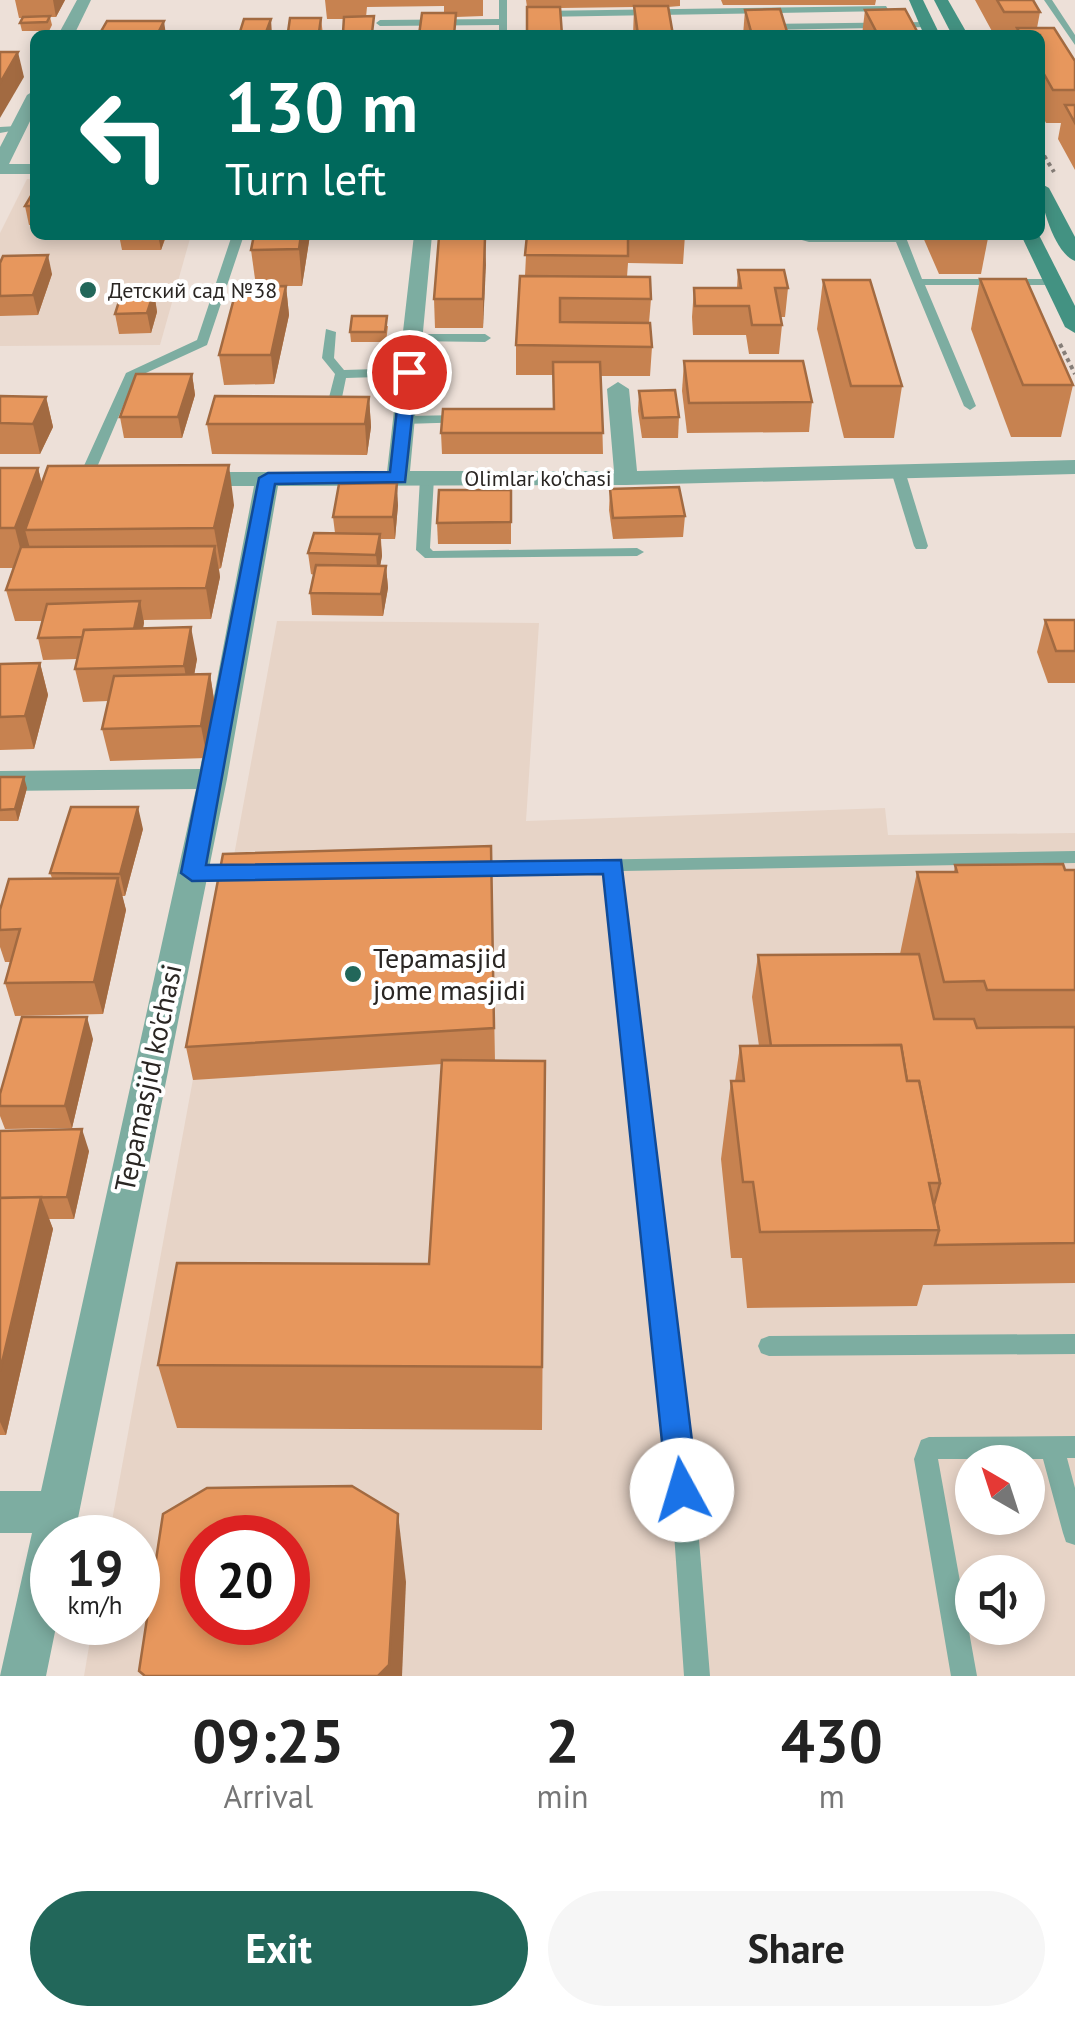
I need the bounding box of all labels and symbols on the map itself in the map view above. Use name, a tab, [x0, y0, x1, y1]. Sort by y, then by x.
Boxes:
place label: Детский сад №38	[108, 276, 277, 304]
marker: Детский сад №38	[77, 279, 99, 301]
pin	[367, 330, 452, 415]
street label: Olimlar ko'chasi	[464, 464, 612, 492]
place label: Tepamasjid jome masjidi	[373, 939, 526, 1008]
street label: Tepamasjid ko'chasi	[105, 961, 190, 1195]
marker: Tepamasjid jome masjidi	[342, 963, 364, 985]
position arrow	[630, 1438, 734, 1542]
north arrow	[955, 1445, 1045, 1535]
speed limit sign: 20	[180, 1515, 310, 1645]

